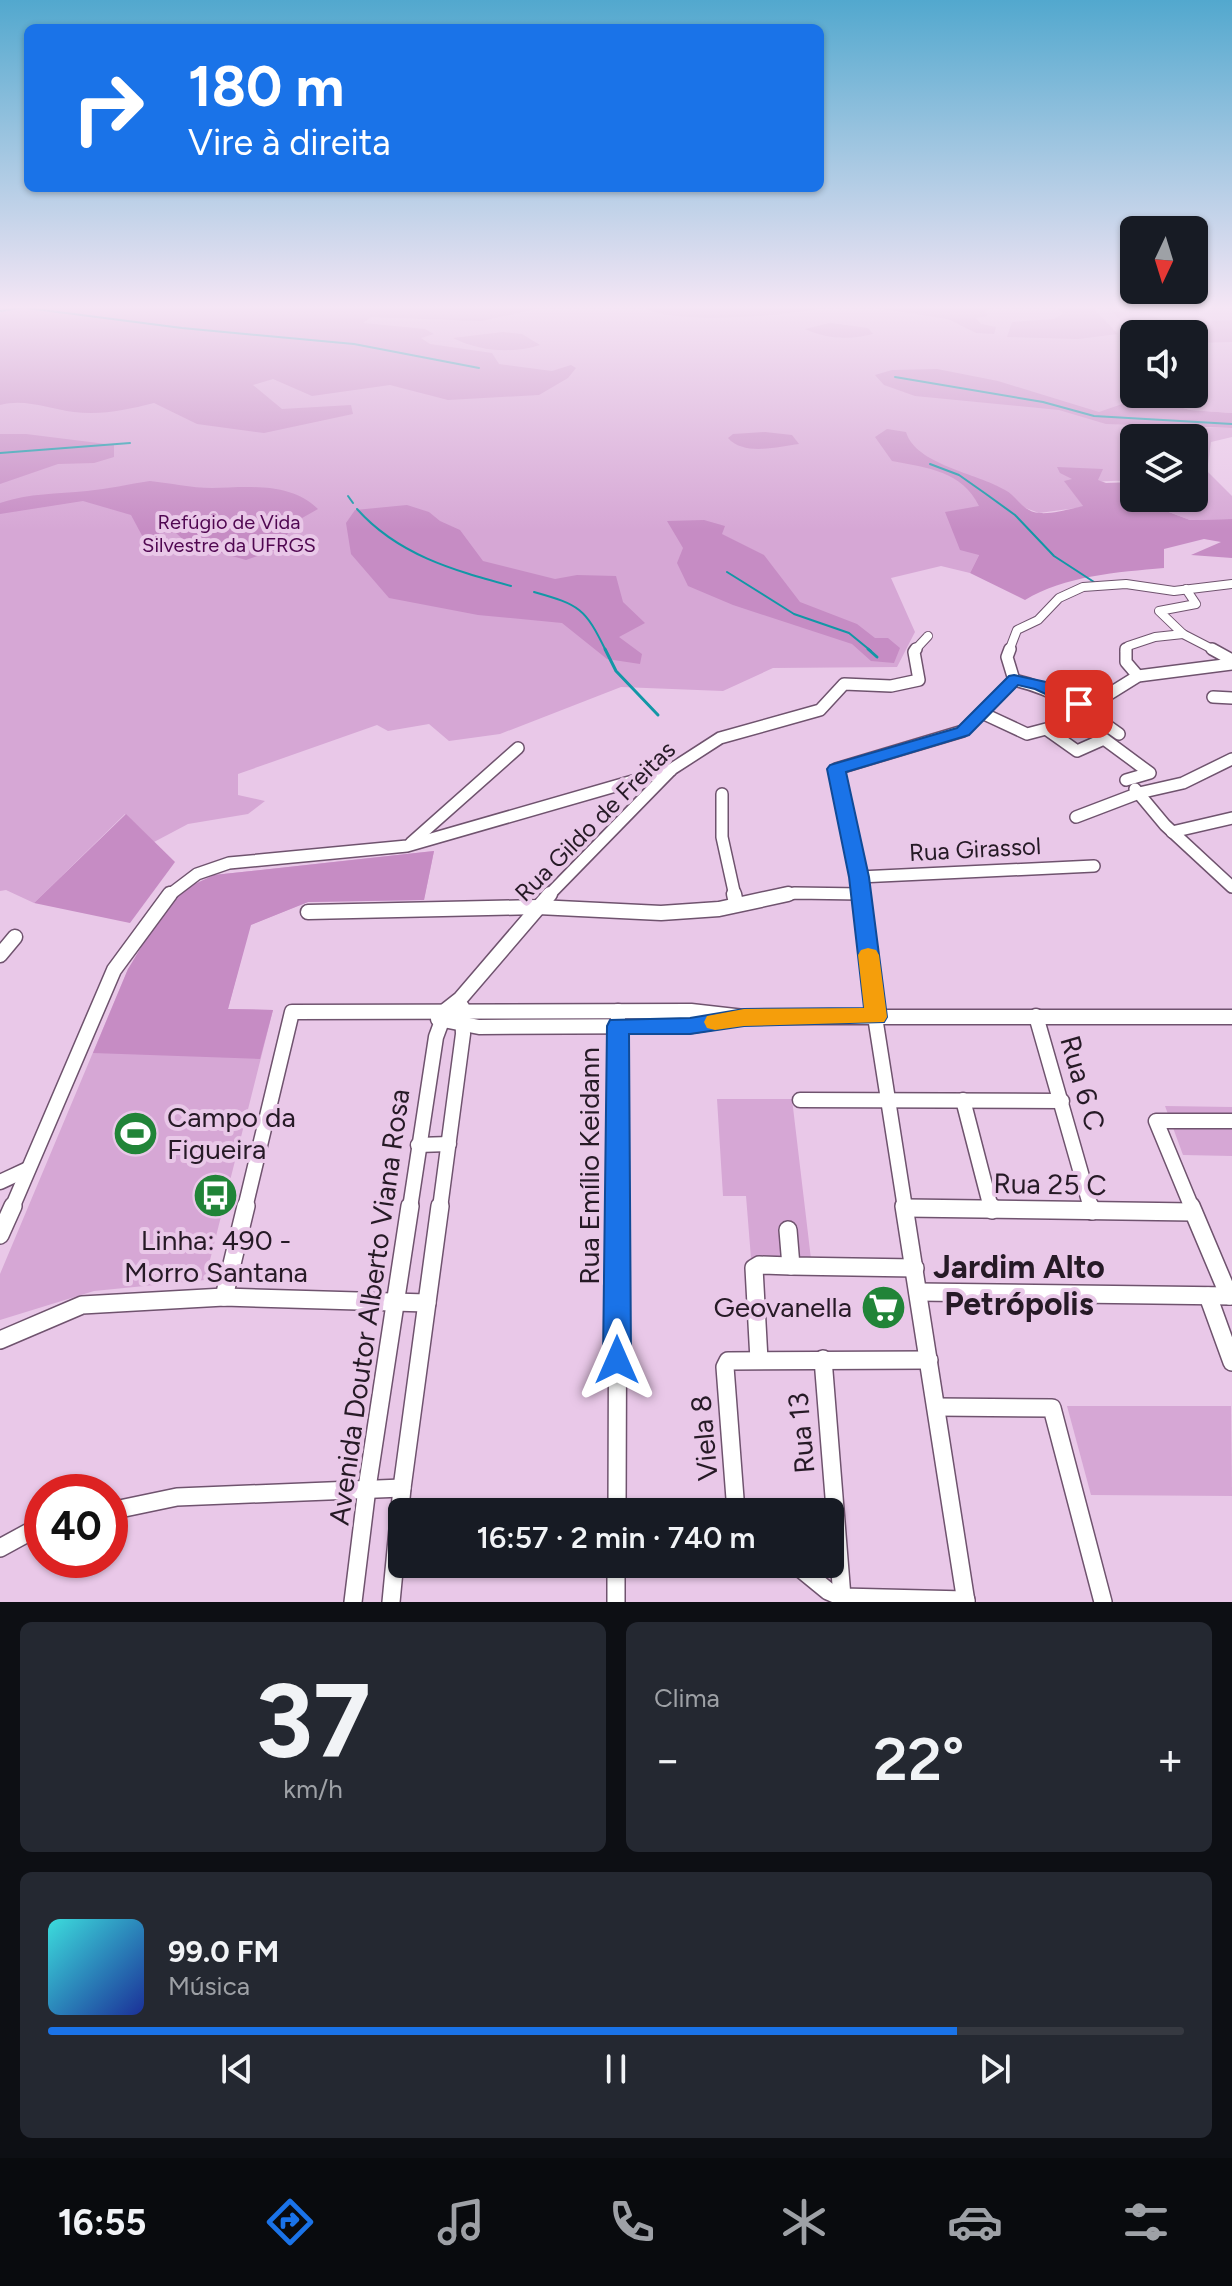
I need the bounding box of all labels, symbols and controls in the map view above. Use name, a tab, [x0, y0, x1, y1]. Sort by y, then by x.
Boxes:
text: 180 m	[188, 53, 344, 120]
icon: right	[56, 56, 160, 160]
text: Vire à direita	[188, 121, 391, 164]
north arrow	[1120, 216, 1208, 304]
map controls	[1120, 216, 1208, 512]
button: sound	[1120, 320, 1208, 408]
button: layers	[1120, 424, 1208, 512]
park label: Refúgio de Vida Silvestre da UFRGS	[142, 510, 316, 557]
pin	[1045, 670, 1113, 738]
icon: arrive	[1057, 682, 1101, 726]
street label: Rua Gildo de Freitas	[509, 735, 681, 907]
street label: Rua Girassol	[908, 831, 1042, 867]
street label: Rua 6 C	[1053, 1032, 1113, 1134]
street label: Rua Emílio Keidann	[572, 1047, 606, 1285]
street label: Avenida Doutor Alberto Viana Rosa	[322, 1087, 416, 1527]
place label: Campo da Figueira	[167, 1100, 296, 1166]
sports icon: Campo da Figueira	[112, 1109, 160, 1157]
street label: Rua 25 C	[993, 1166, 1107, 1202]
bus stop icon: Linha: 490 - Morro Santana	[192, 1172, 240, 1220]
place label: Linha: 490 - Morro Santana	[124, 1223, 308, 1289]
district label: Jardim Alto Petrópolis	[933, 1248, 1105, 1323]
supermarket icon: Geovanella	[859, 1283, 907, 1331]
place label: Geovanella	[714, 1290, 852, 1324]
position arrow	[575, 1318, 659, 1402]
street label: Rua 13	[781, 1391, 821, 1475]
street label: Viela 8	[683, 1394, 725, 1482]
speed limit sign: 40	[24, 1474, 128, 1578]
text: 16:57 · 2 min · 740 m	[477, 1519, 755, 1556]
text: 37	[255, 1658, 371, 1783]
text: Clima	[654, 1682, 720, 1714]
text: 22°	[874, 1723, 964, 1795]
text: −	[654, 1733, 681, 1786]
text: +	[1157, 1733, 1184, 1786]
text: km/h	[283, 1773, 343, 1805]
text: 99.0 FM	[168, 1933, 279, 1970]
text: Música	[168, 1970, 250, 2002]
icon: previous	[215, 2047, 259, 2091]
icon: pause	[594, 2047, 638, 2091]
icon: next	[973, 2047, 1017, 2091]
icon: directions	[262, 2194, 318, 2250]
icon: music	[433, 2194, 489, 2250]
icon: phone	[604, 2194, 660, 2250]
icon: climate	[776, 2194, 832, 2250]
icon: car	[947, 2194, 1003, 2250]
icon: filters	[1118, 2194, 1174, 2250]
text: 16:55	[58, 2201, 146, 2244]

